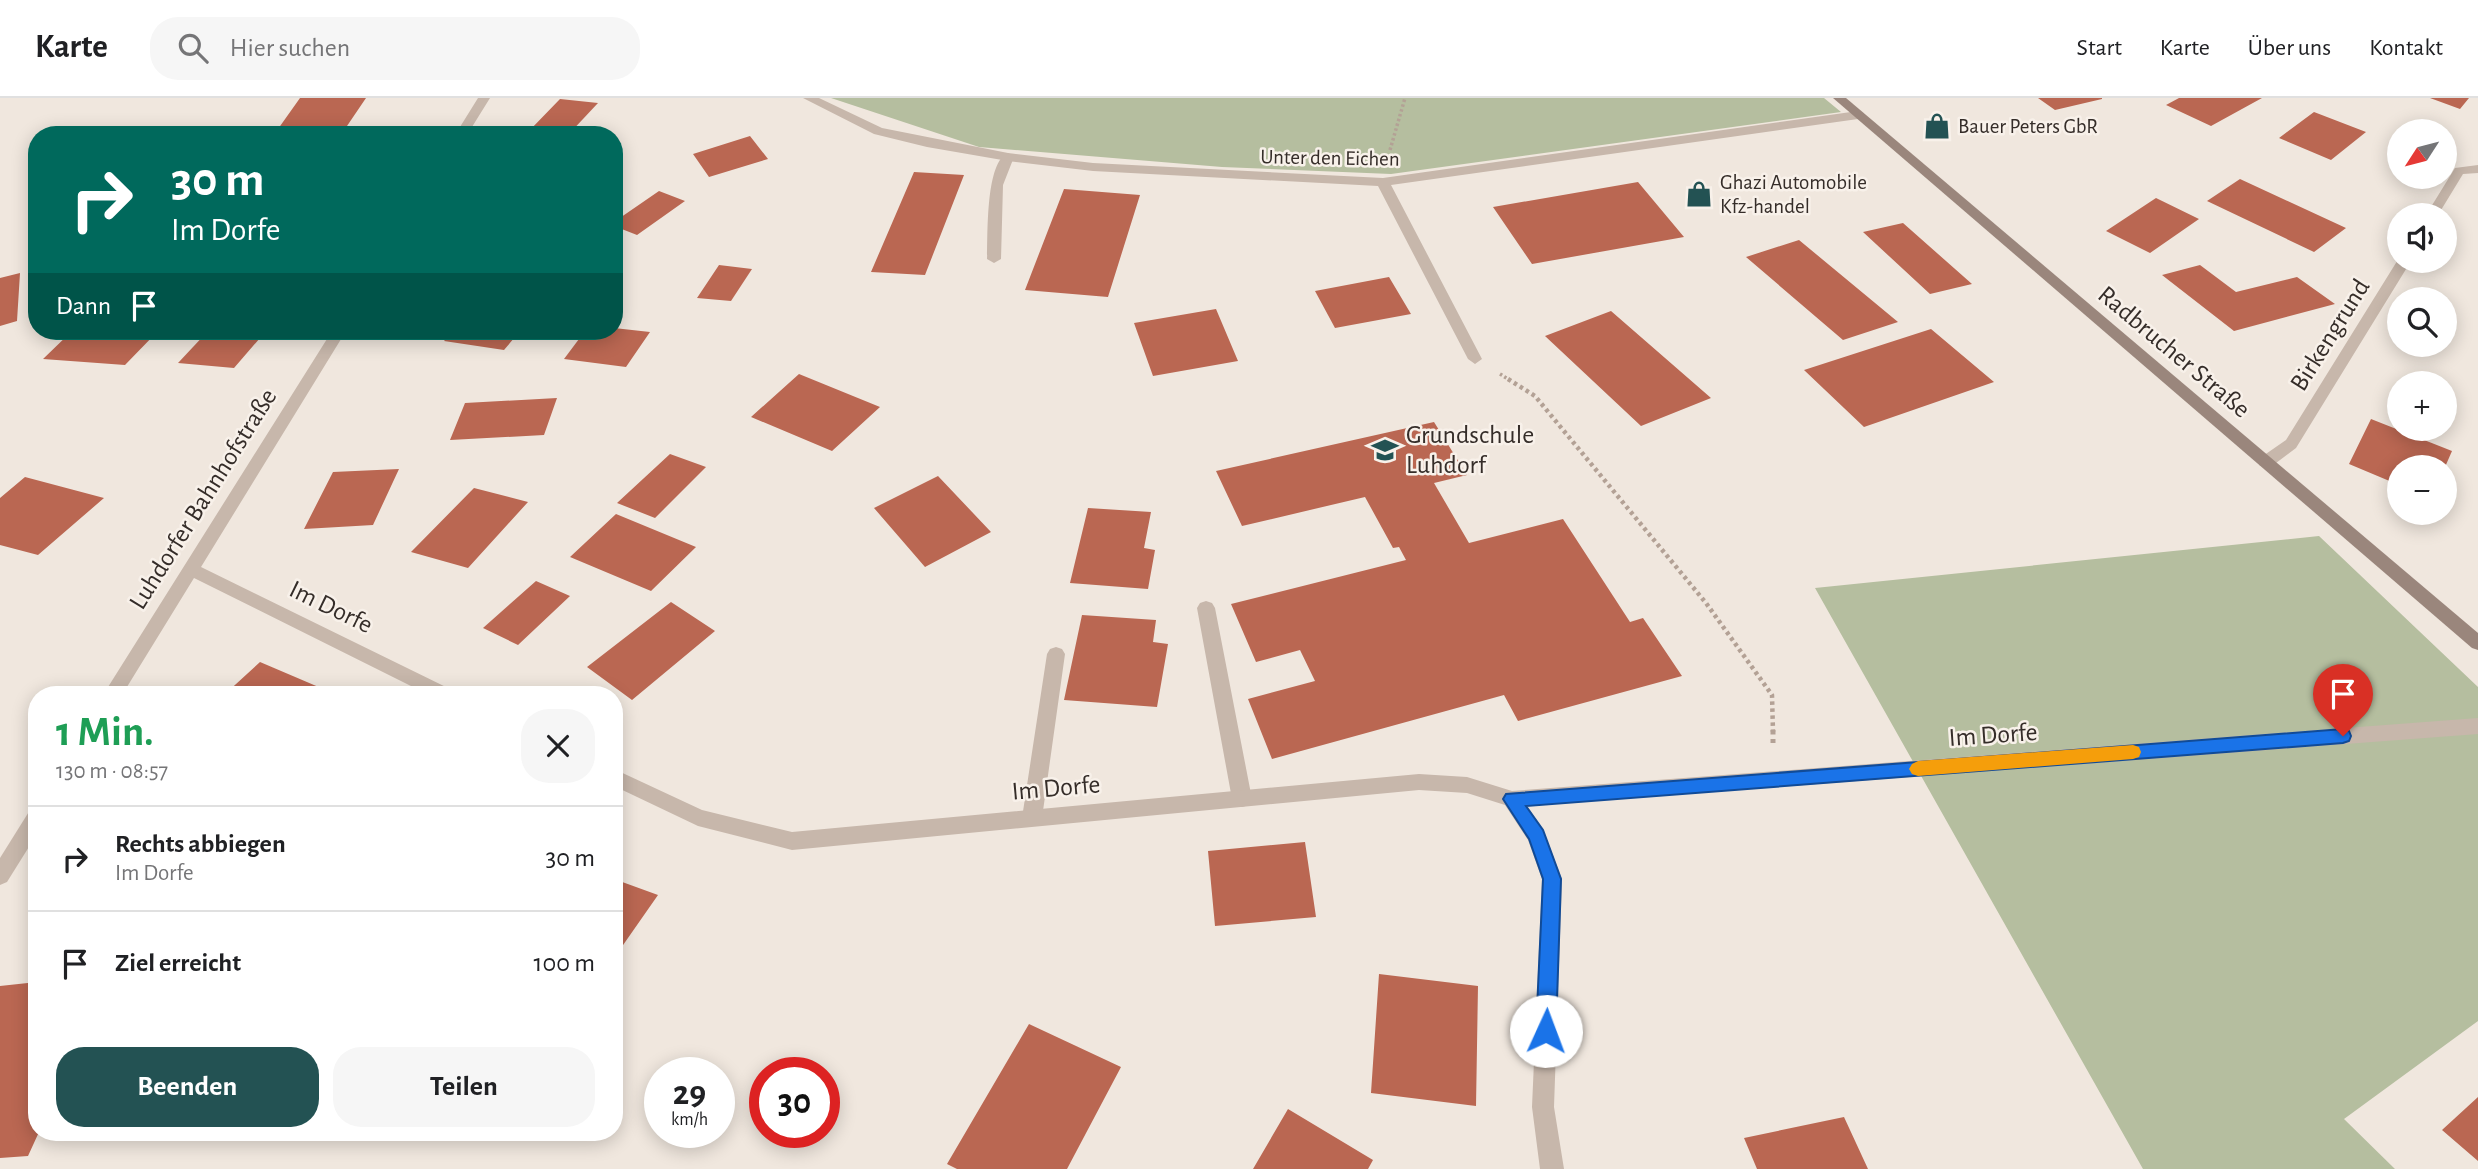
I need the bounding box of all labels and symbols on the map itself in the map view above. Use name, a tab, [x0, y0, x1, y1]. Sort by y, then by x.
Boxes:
shop icon: Bauer Peters GbR	[1922, 111, 1952, 141]
place label: Bauer Peters GbR	[1958, 116, 2098, 137]
north arrow	[2387, 119, 2457, 189]
street label: Unter den Eichen	[1260, 146, 1400, 170]
place label: Ghazi Automobile Kfz-handel	[1720, 172, 1867, 217]
shop icon: Ghazi Automobile Kfz-handel	[1684, 179, 1714, 209]
street label: Birkengrund	[2285, 274, 2375, 396]
street label: Radbrucher Straße	[2093, 281, 2255, 423]
street label: Luhdorfer Bahnhofstraße	[124, 384, 282, 614]
place label: Grundschule Luhdorf	[1406, 422, 1534, 478]
school or university icon: Grundschule Luhdorf	[1370, 435, 1400, 465]
street label: Im Dorfe	[285, 576, 377, 638]
pin	[2313, 664, 2373, 736]
street label: Im Dorfe	[1948, 719, 2038, 751]
street label: Im Dorfe	[1011, 771, 1101, 805]
position arrow	[1509, 994, 1583, 1068]
speed limit sign: 30	[749, 1057, 840, 1148]

